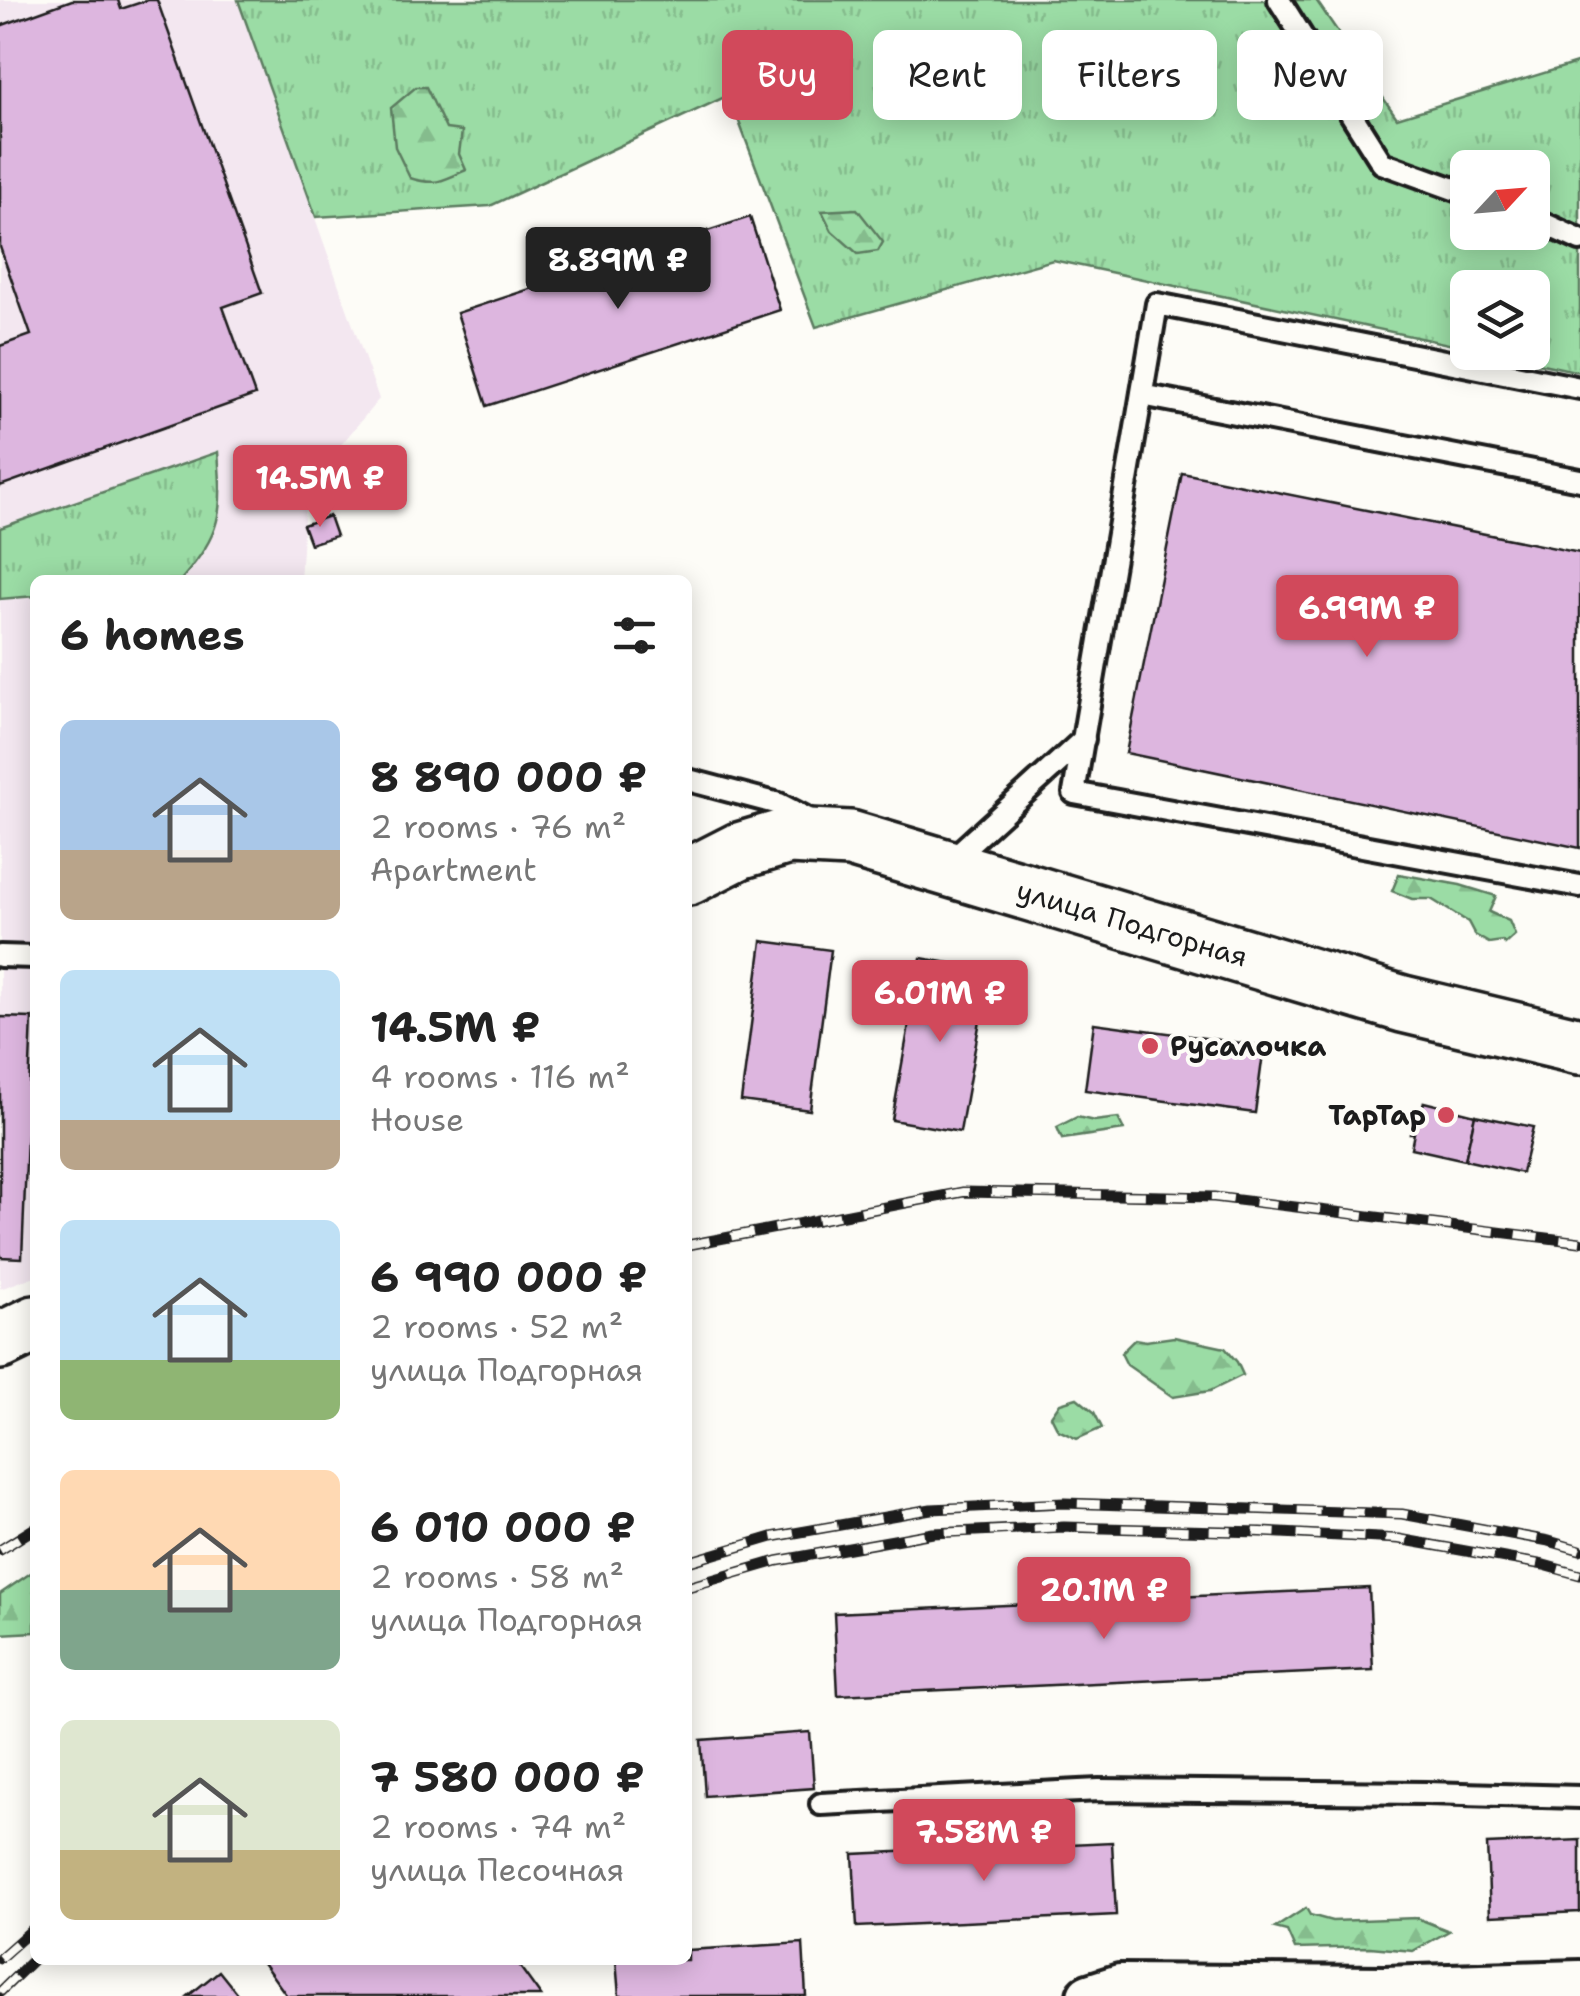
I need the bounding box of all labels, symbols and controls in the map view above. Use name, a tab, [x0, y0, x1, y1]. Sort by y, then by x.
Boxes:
chip: Buy	[722, 30, 853, 120]
chip: Rent	[873, 30, 1022, 120]
chip: Filters	[1042, 30, 1217, 120]
chip: New	[1237, 30, 1383, 120]
north arrow	[1450, 150, 1550, 250]
map controls	[1450, 150, 1550, 370]
pin: 8.89M ₽	[526, 227, 710, 312]
text: 8.89M ₽	[548, 238, 688, 281]
button: layers	[1450, 270, 1550, 370]
pin: 14.5M ₽	[228, 445, 412, 530]
text: 14.5M ₽	[255, 456, 385, 499]
pin: 6.99M ₽	[1275, 575, 1459, 660]
text: 6.99M ₽	[1298, 586, 1436, 629]
text: 6 homes	[60, 607, 245, 663]
icon: filters	[607, 608, 662, 663]
text: 8 890 000 ₽	[370, 749, 647, 805]
icon: home	[140, 760, 260, 880]
text: 2 rooms · 76 m²	[370, 805, 626, 848]
text: Apartment	[370, 848, 537, 891]
street label: улица Подгорная	[1012, 871, 1252, 976]
pin: 6.01M ₽	[848, 960, 1032, 1045]
text: 6.01M ₽	[874, 971, 1006, 1014]
text: 14.5M ₽	[370, 999, 541, 1055]
icon: home	[140, 1010, 260, 1130]
place label: Русалочка	[1170, 1027, 1326, 1065]
marker: Русалочка	[1139, 1035, 1161, 1057]
text: 4 rooms · 116 m²	[370, 1055, 630, 1098]
place label: ТарТар	[1328, 1096, 1426, 1134]
text: House	[370, 1098, 464, 1141]
marker: ТарТар	[1435, 1104, 1457, 1126]
text: 6 990 000 ₽	[370, 1249, 648, 1305]
icon: home	[140, 1260, 260, 1380]
text: 2 rooms · 52 m²	[370, 1305, 623, 1348]
text: улица Подгорная	[370, 1348, 643, 1391]
text: 6 010 000 ₽	[370, 1499, 636, 1555]
icon: home	[140, 1510, 260, 1630]
text: 2 rooms · 58 m²	[370, 1555, 624, 1598]
pin: 20.1M ₽	[1012, 1557, 1196, 1642]
text: 20.1M ₽	[1039, 1568, 1169, 1611]
text: улица Подгорная	[370, 1598, 643, 1641]
text: 7 580 000 ₽	[370, 1749, 645, 1805]
icon: home	[140, 1760, 260, 1880]
pin: 7.58M ₽	[892, 1799, 1076, 1884]
text: 2 rooms · 74 m²	[370, 1805, 626, 1848]
text: 7.58M ₽	[915, 1810, 1053, 1853]
text: улица Песочная	[370, 1848, 624, 1891]

